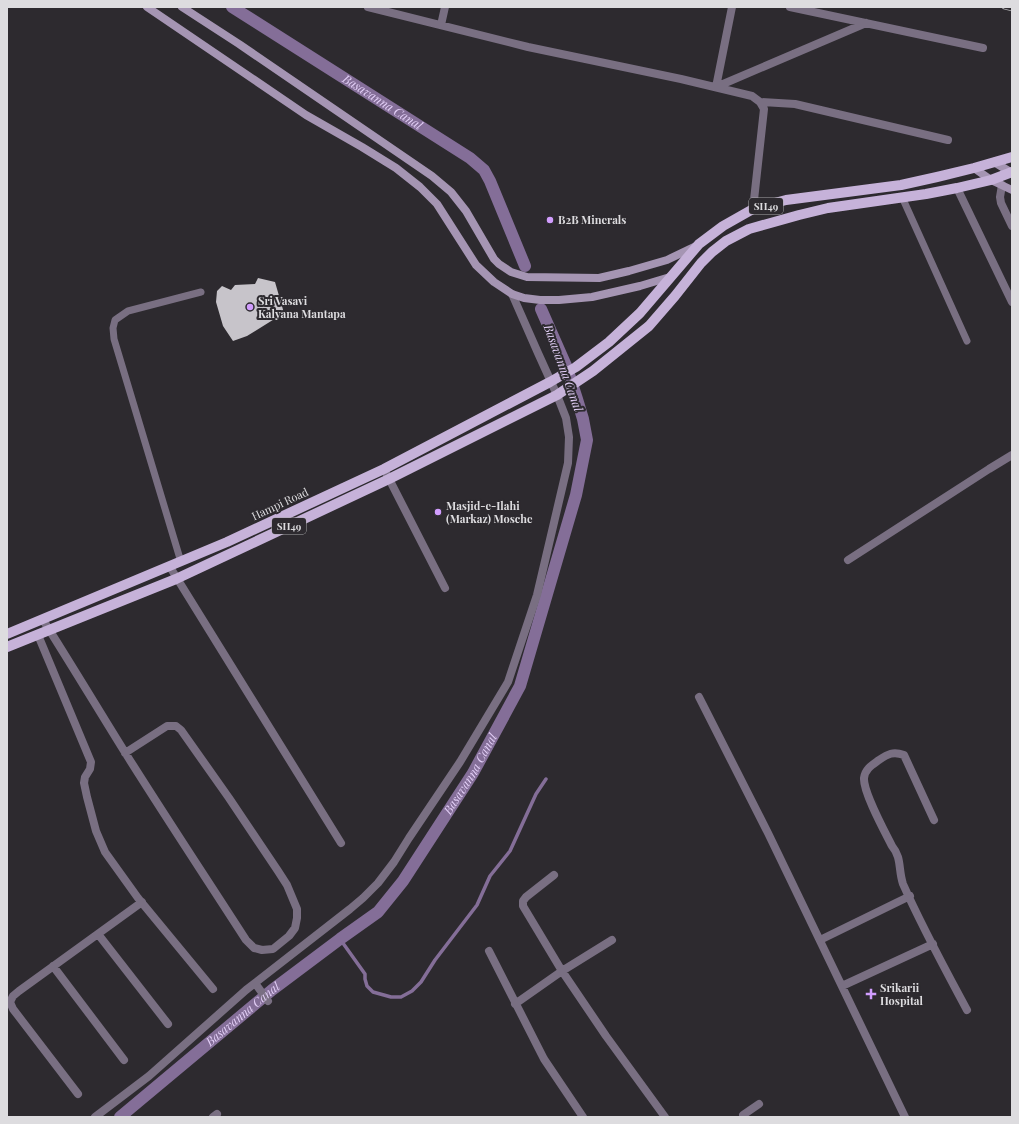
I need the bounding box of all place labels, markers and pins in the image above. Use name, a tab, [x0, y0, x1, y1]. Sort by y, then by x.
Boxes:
place label: B2B Minerals	[558, 212, 626, 227]
marker: B2B Minerals	[545, 215, 555, 225]
place label: Sri Vasavi Kalyana Mantapa	[258, 293, 346, 321]
marker: Sri Vasavi Kalyana Mantapa	[245, 302, 255, 312]
place label: Masjid-e-Ilahi (Markaz) Mosche	[446, 498, 533, 526]
marker: Masjid-e-Ilahi (Markaz) Mosche	[433, 507, 443, 517]
place label: Srikarii Hospital	[880, 980, 924, 1008]
marker: Srikarii Hospital	[865, 988, 877, 1000]

